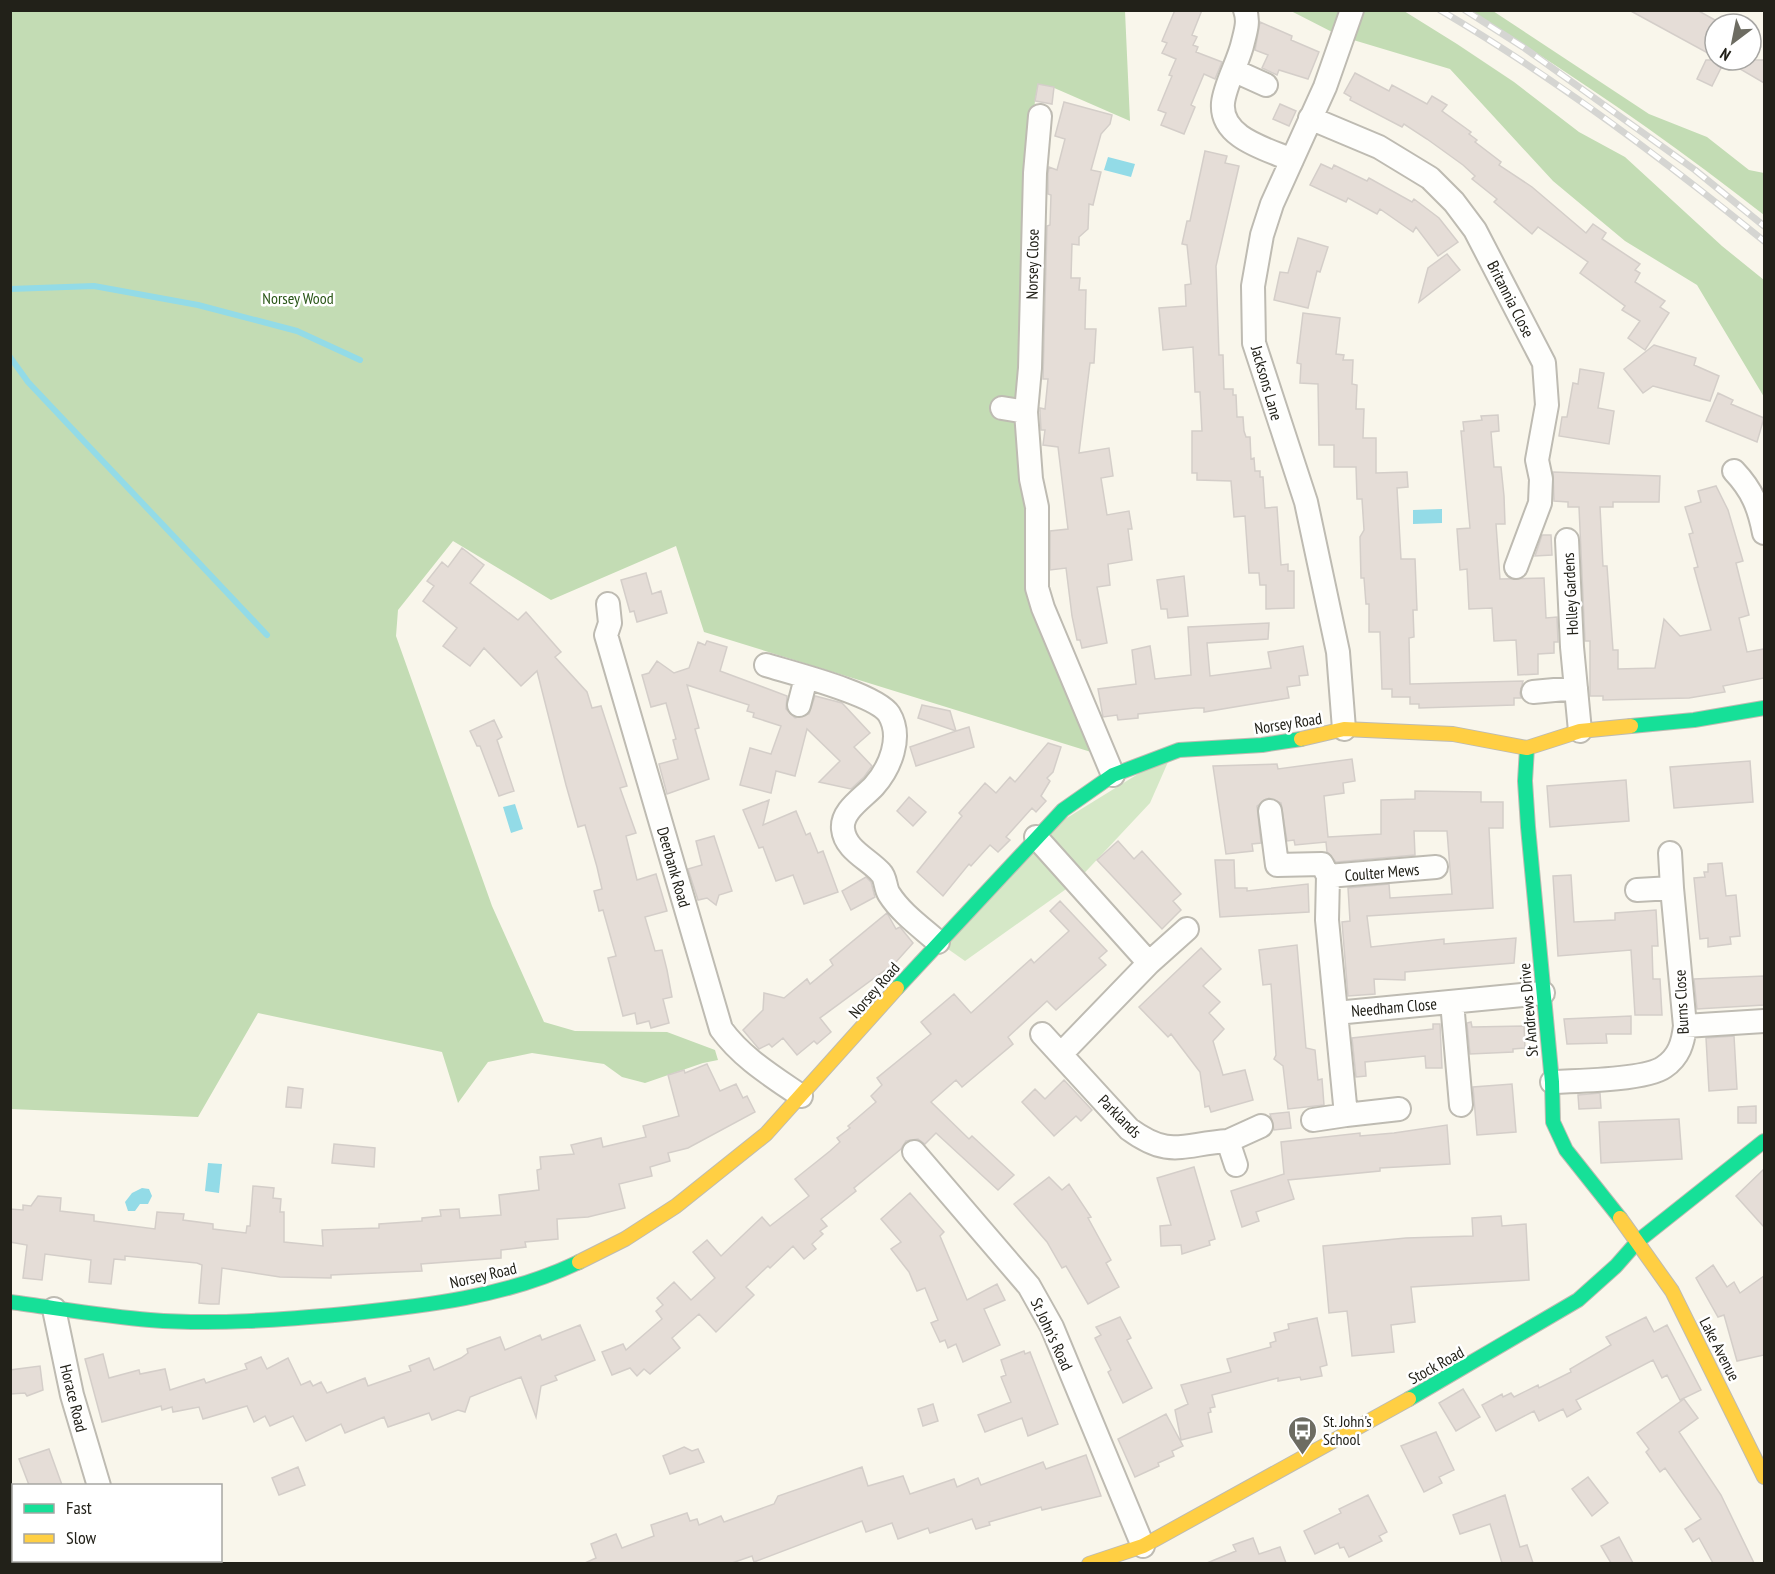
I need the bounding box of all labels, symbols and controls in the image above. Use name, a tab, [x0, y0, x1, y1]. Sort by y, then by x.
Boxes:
north arrow	[1703, 12, 1763, 72]
text: N	[1716, 44, 1734, 65]
street label: Norsey Close	[1021, 229, 1043, 299]
street label: Britannia Close	[1483, 257, 1539, 341]
park label: Norsey Wood	[262, 288, 334, 308]
street label: Jacksons Lane	[1247, 342, 1287, 423]
street label: Holley Gardens	[1558, 552, 1582, 636]
street label: Norsey Road	[1253, 708, 1323, 738]
street label: Deerbank Road	[653, 824, 695, 910]
street label: Coulter Mews	[1344, 859, 1420, 885]
street label: Norsey Road	[844, 958, 904, 1022]
street label: St Andrews Drive	[1514, 962, 1542, 1058]
street label: Burns Close	[1669, 969, 1693, 1035]
street label: Needham Close	[1350, 993, 1438, 1021]
street label: Parklands	[1094, 1090, 1146, 1142]
street label: Norsey Road	[448, 1258, 518, 1292]
street label: St John's Road	[1027, 1295, 1077, 1373]
street label: Lake Avenue	[1695, 1314, 1745, 1384]
street label: Stock Road	[1405, 1342, 1467, 1388]
street label: Horace Road	[56, 1362, 92, 1434]
place label: St. John's School	[1323, 1411, 1372, 1449]
bus stop icon: St. John's School	[1286, 1414, 1318, 1456]
legend	[12, 1484, 222, 1562]
text: Fast	[66, 1496, 92, 1519]
text: Slow	[66, 1526, 97, 1549]

